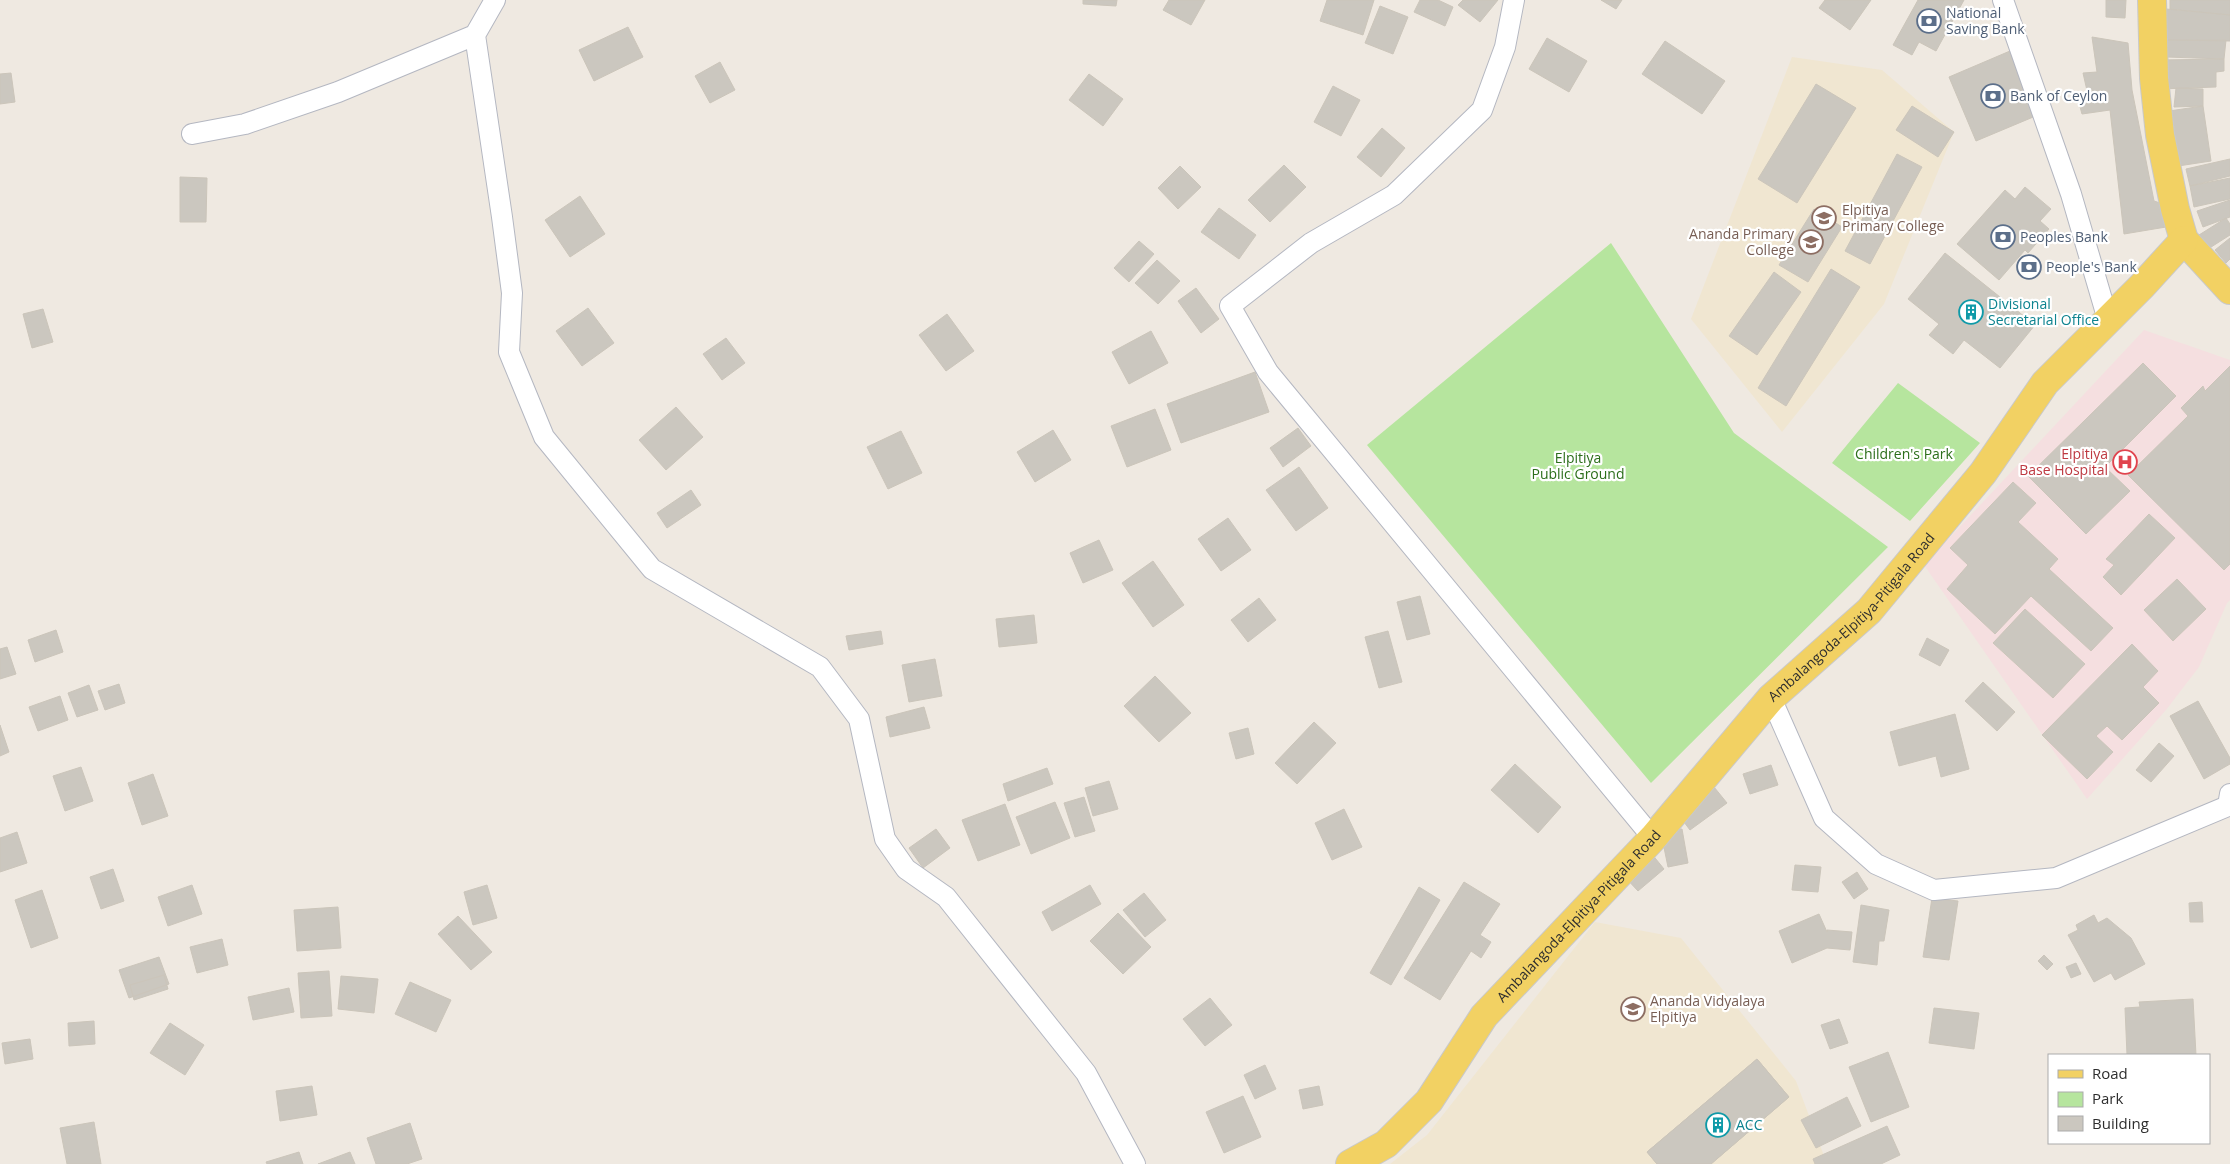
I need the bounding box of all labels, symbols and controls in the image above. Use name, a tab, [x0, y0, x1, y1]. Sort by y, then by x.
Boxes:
place label: National Saving Bank	[1946, 3, 2025, 38]
bank icon: National Saving Bank	[1916, 8, 1942, 34]
bank icon: Bank of Ceylon	[1980, 83, 2006, 109]
place label: Bank of Ceylon	[2010, 86, 2107, 105]
place label: Elpitiya Primary College	[1842, 200, 1945, 235]
school or university icon: Elpitiya Primary College	[1811, 205, 1837, 231]
place label: Ananda Primary College	[1689, 224, 1795, 259]
bank icon: Peoples Bank	[1990, 224, 2016, 250]
place label: Peoples Bank	[2020, 227, 2108, 246]
school or university icon: Ananda Primary College	[1798, 229, 1824, 255]
bank icon: People's Bank	[2016, 254, 2042, 280]
place label: People's Bank	[2046, 257, 2137, 276]
place label: Divisional Secretarial Office	[1988, 294, 2099, 329]
building icon: Divisional Secretarial Office	[1958, 299, 1984, 325]
park label: Children's Park	[1855, 444, 1954, 463]
place label: Elpitiya Base Hospital	[2019, 444, 2108, 479]
park label: Elpitiya Public Ground	[1531, 448, 1625, 483]
hospital icon: Elpitiya Base Hospital	[2112, 449, 2138, 475]
street label: Ambalangoda-Elpitiya-Pitigala Road	[1764, 529, 1939, 705]
street label: Ambalangoda-Elpitiya-Pitigala Road	[1492, 826, 1665, 1006]
place label: Ananda Vidyalaya Elpitiya	[1650, 991, 1765, 1026]
school or university icon: Ananda Vidyalaya Elpitiya	[1620, 996, 1646, 1022]
legend	[2048, 1054, 2210, 1144]
text: Road	[2092, 1063, 2128, 1083]
text: Park	[2092, 1088, 2123, 1108]
building icon: ACC	[1705, 1112, 1731, 1138]
text: Building	[2092, 1113, 2149, 1133]
place label: ACC	[1736, 1115, 1763, 1134]

